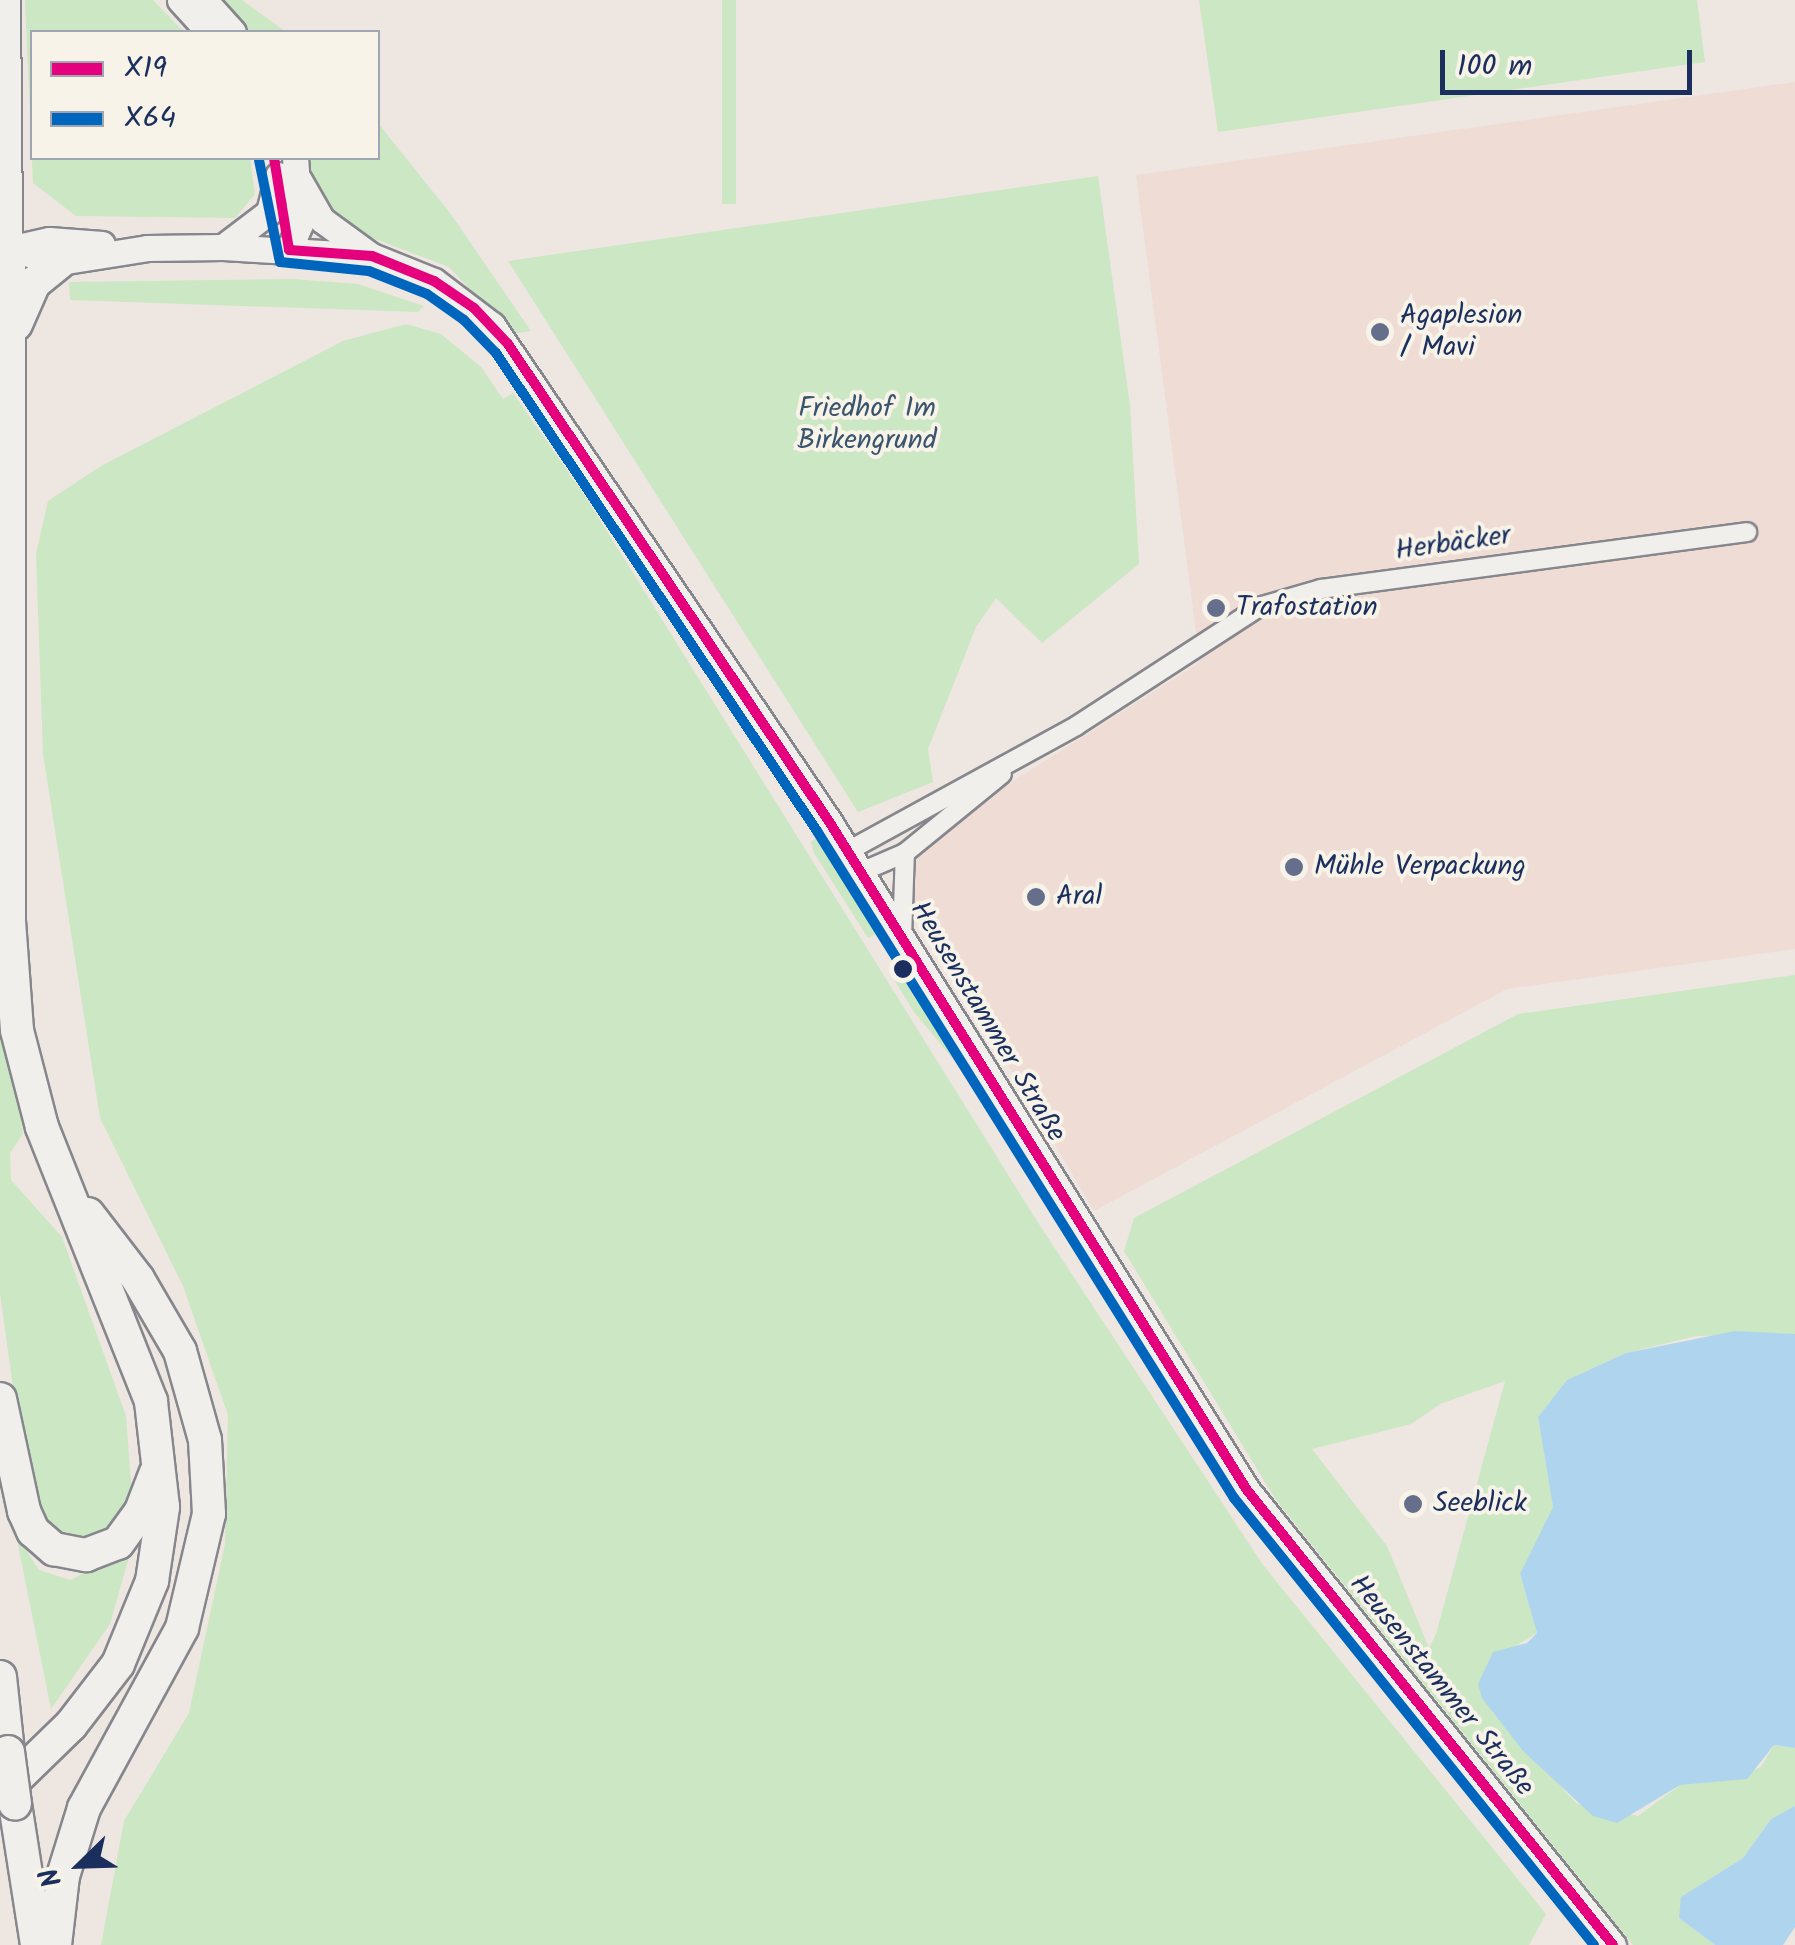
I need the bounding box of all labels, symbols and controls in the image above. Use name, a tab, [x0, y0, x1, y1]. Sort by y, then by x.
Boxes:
legend	[30, 30, 380, 160]
scale bar	[1445, 30, 1698, 92]
text: 100 m	[1457, 43, 1532, 91]
text: X19	[124, 45, 167, 93]
text: X64	[124, 95, 176, 143]
place label: Agaplesion / Mavi	[1400, 299, 1522, 365]
marker: Agaplesion / Mavi	[1369, 321, 1391, 343]
park label: Friedhof Im Birkengrund	[797, 392, 937, 458]
street label: Herbäcker	[1393, 519, 1513, 569]
place label: Trafostation	[1236, 591, 1378, 625]
marker: Trafostation	[1205, 597, 1227, 619]
place label: Mühle Verpackung	[1314, 850, 1526, 884]
marker: Mühle Verpackung	[1283, 856, 1305, 878]
place label: Aral	[1056, 880, 1102, 914]
marker: Aral	[1025, 886, 1047, 908]
street label: Heusenstammer Straße	[902, 896, 1072, 1148]
unlabelled marker	[893, 959, 913, 979]
place label: Seeblick	[1433, 1487, 1527, 1521]
marker: Seeblick	[1402, 1493, 1424, 1515]
street label: Heusenstammer Straße	[1341, 1569, 1541, 1803]
north arrow	[30, 1815, 130, 1915]
text: N	[28, 1860, 76, 1894]

